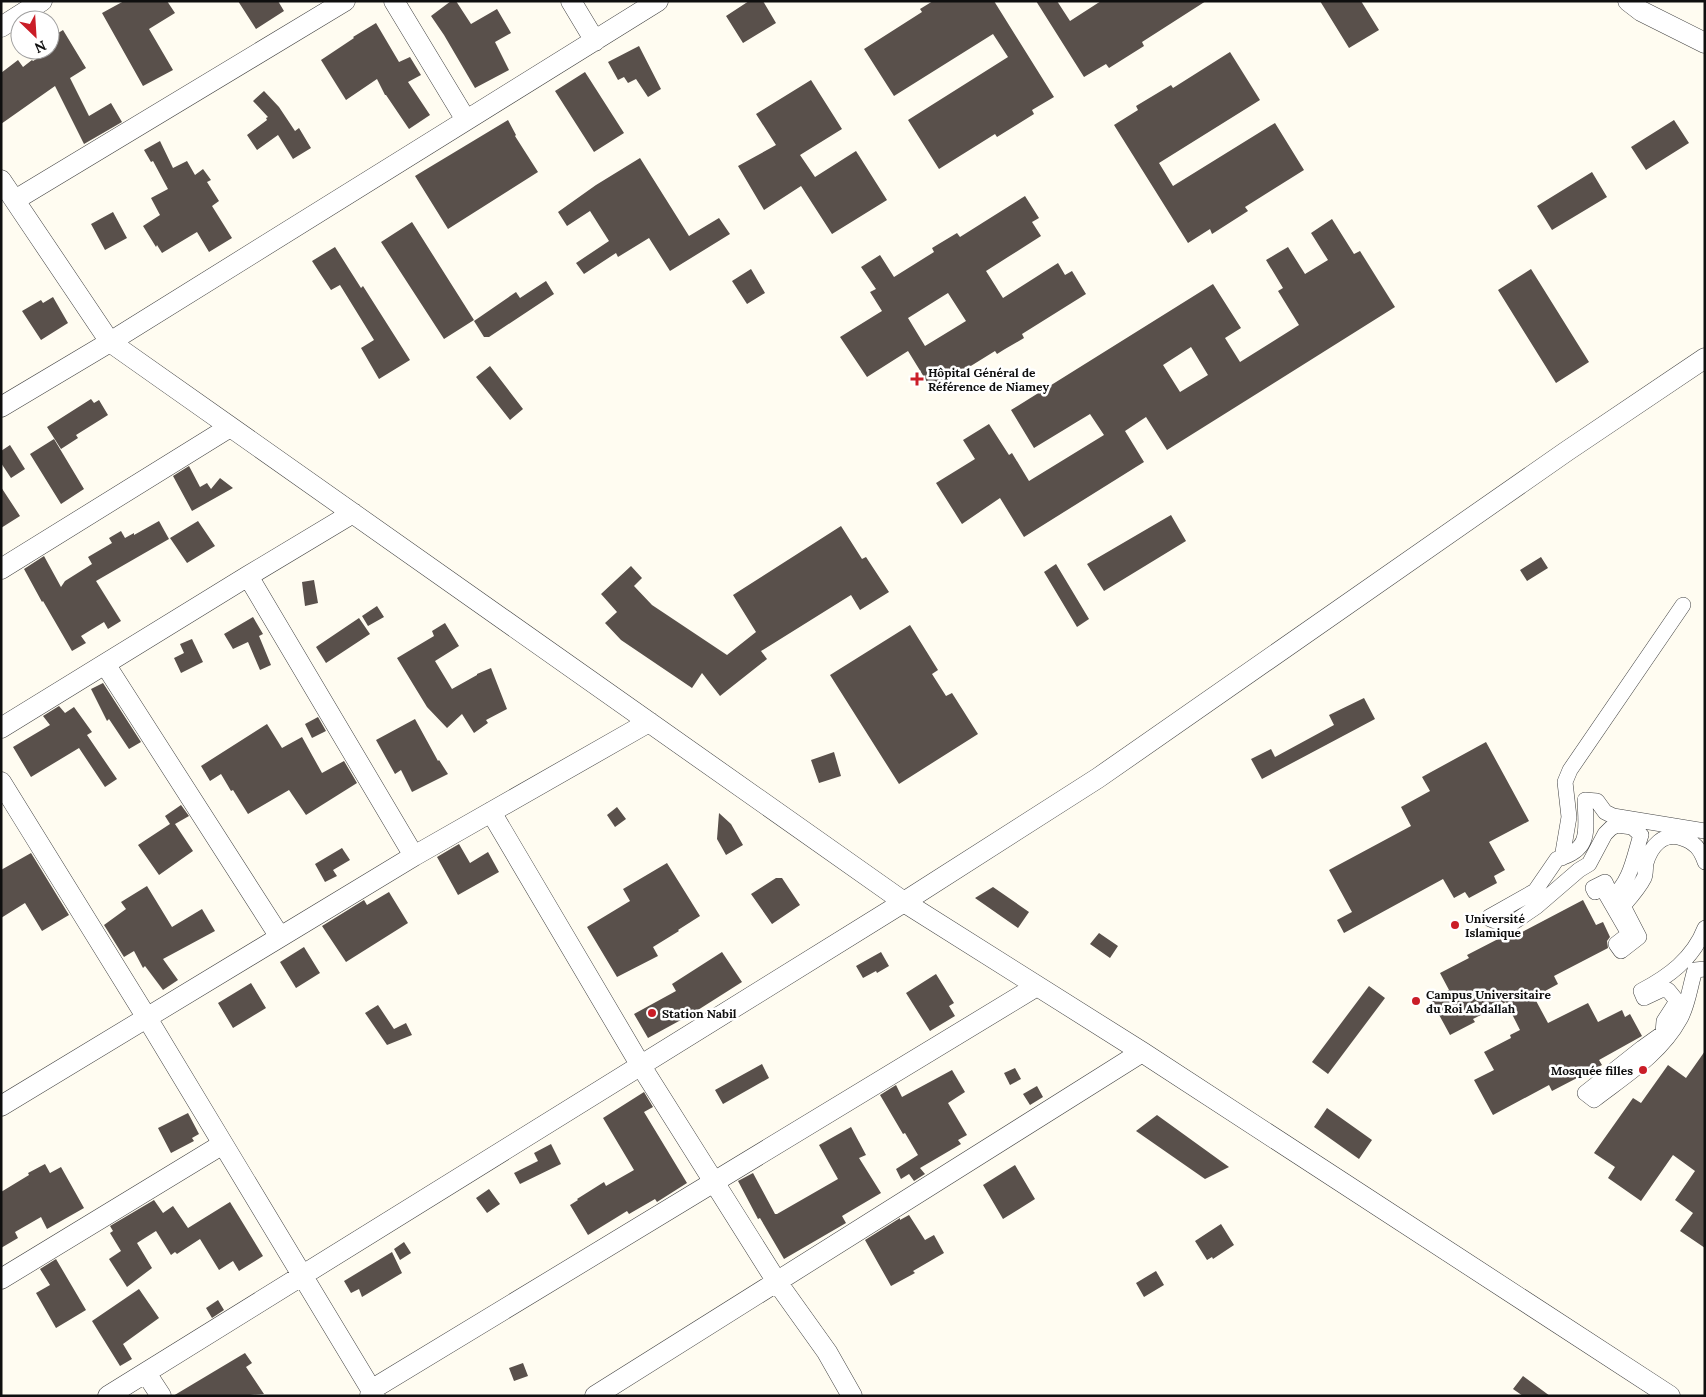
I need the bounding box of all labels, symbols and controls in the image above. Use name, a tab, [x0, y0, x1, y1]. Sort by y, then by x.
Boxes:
north arrow	[10, 10, 60, 60]
text: N	[32, 36, 49, 57]
place label: Hôpital Général de Référence de Niamey	[928, 365, 1049, 394]
marker: Hôpital Général de Référence de Niamey	[910, 372, 924, 386]
place label: Université Islamique	[1465, 911, 1525, 940]
marker: Université Islamique	[1449, 919, 1461, 931]
place label: Campus Universitaire du Roi Abdallah	[1426, 987, 1551, 1016]
marker: Campus Universitaire du Roi Abdallah	[1410, 995, 1422, 1007]
place label: Station Nabil	[662, 1006, 737, 1021]
marker: Station Nabil	[646, 1007, 658, 1019]
place label: Mosquée filles	[1551, 1063, 1633, 1078]
marker: Mosquée filles	[1637, 1064, 1649, 1076]

